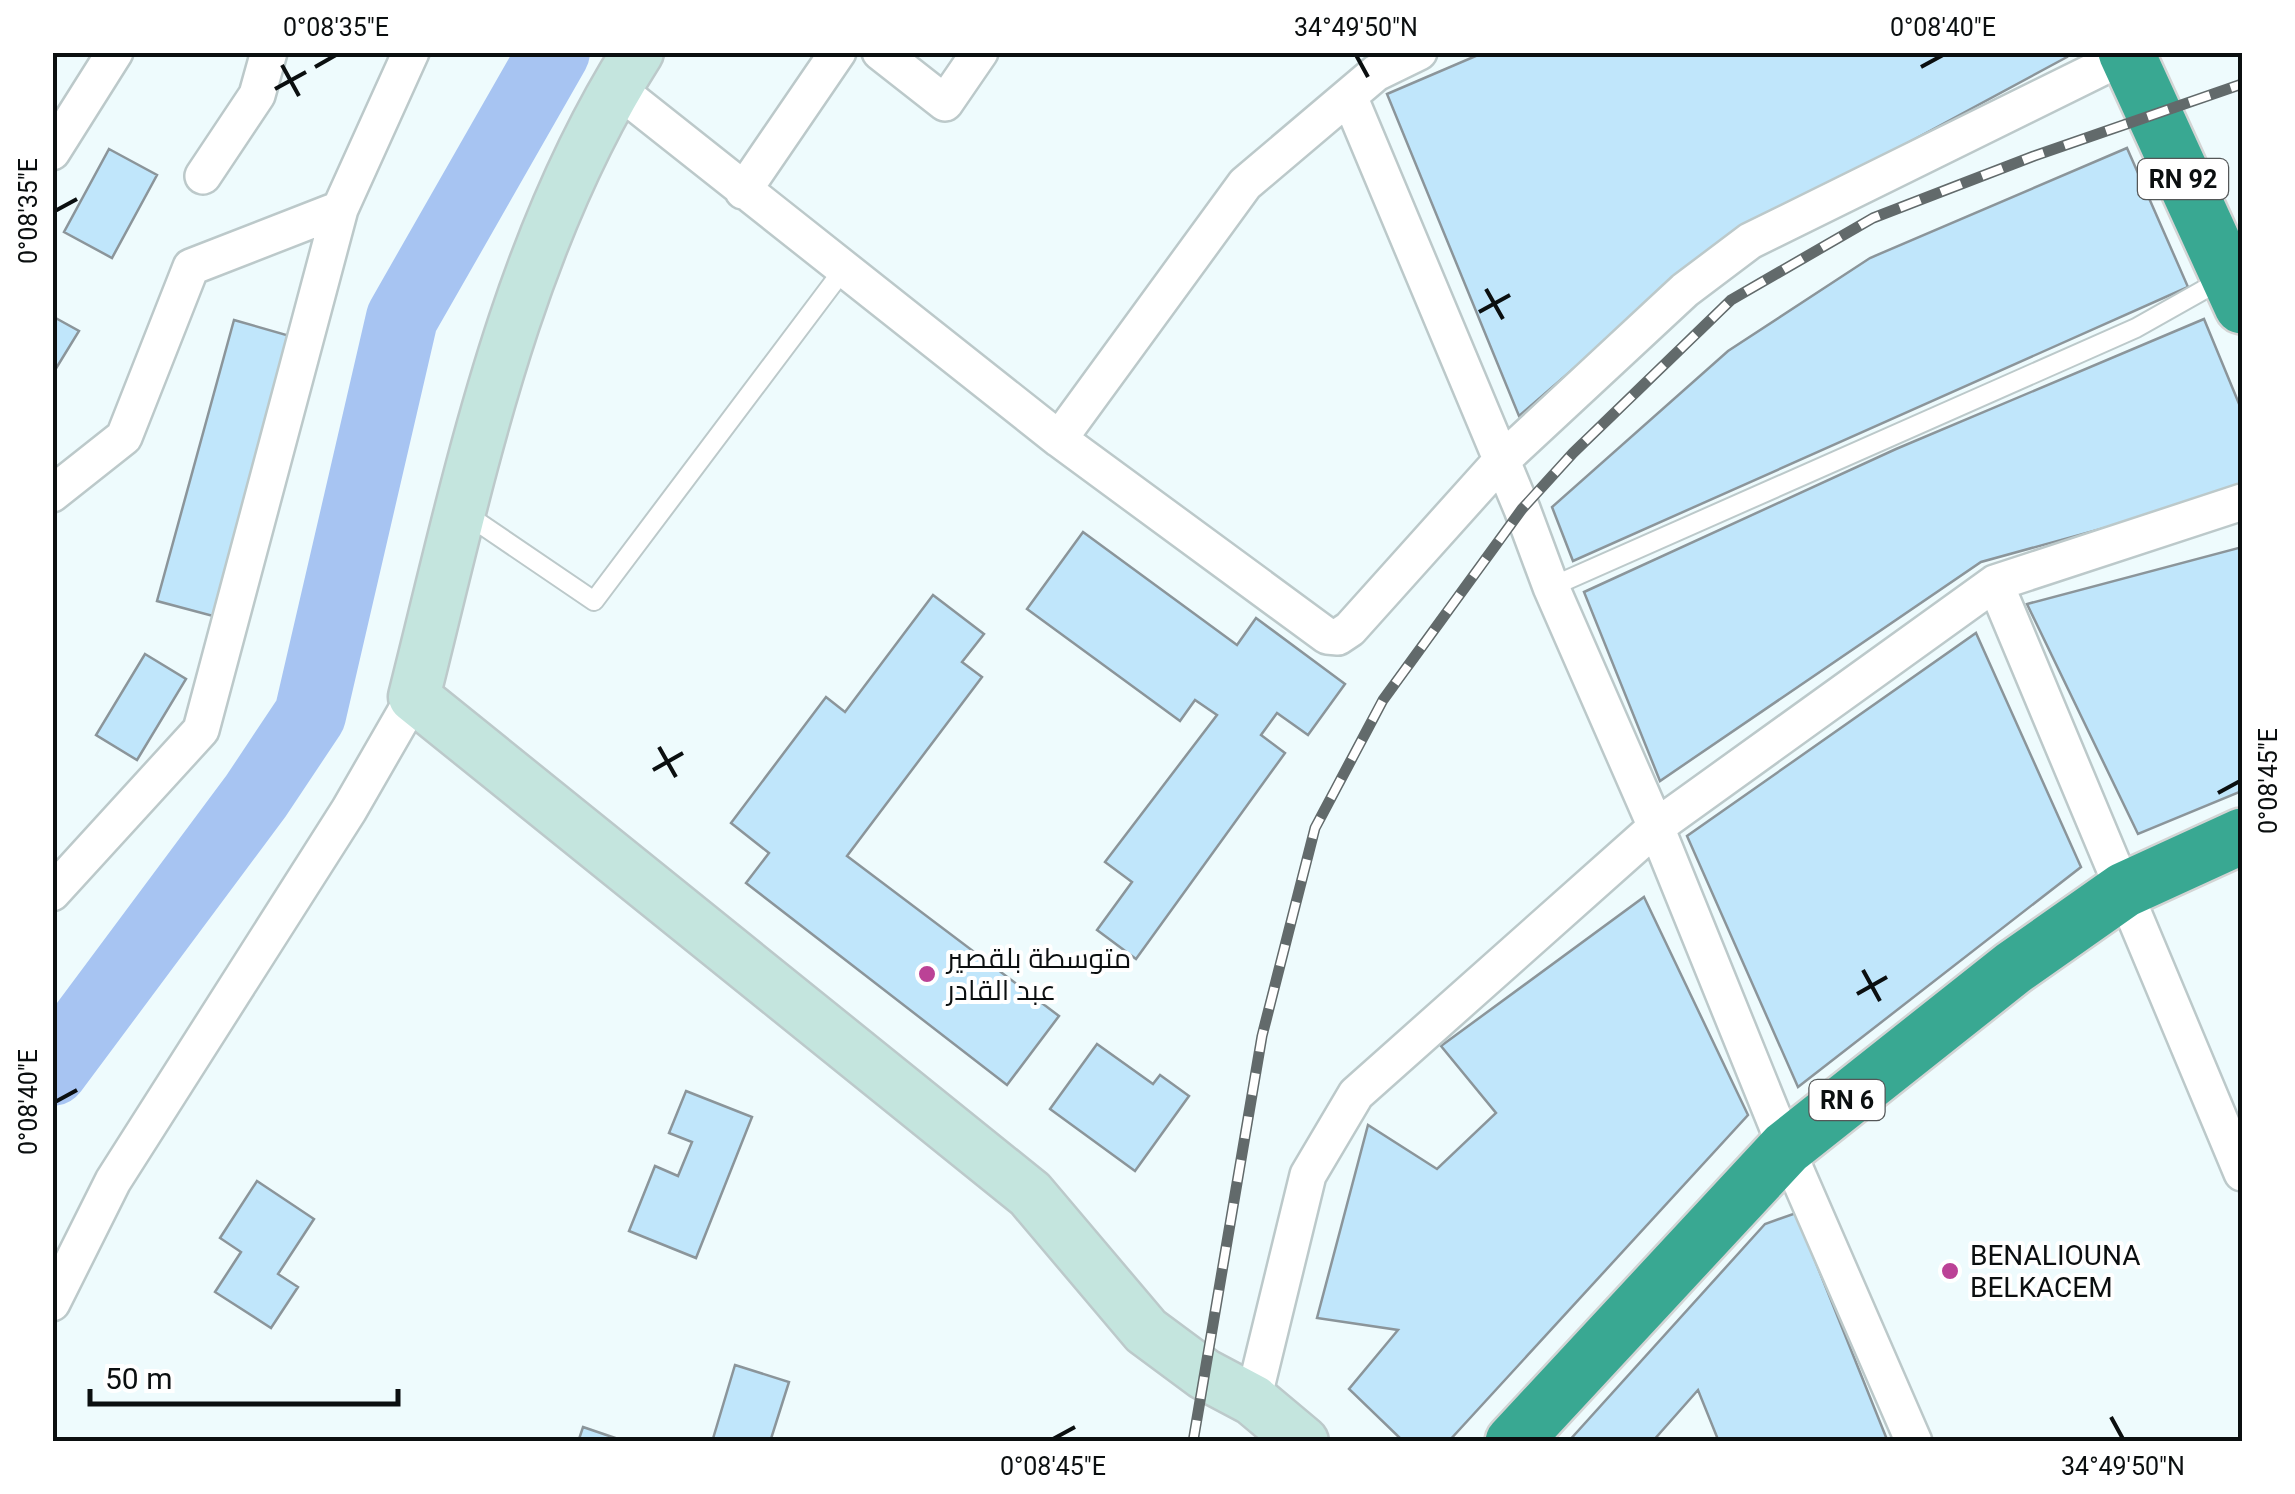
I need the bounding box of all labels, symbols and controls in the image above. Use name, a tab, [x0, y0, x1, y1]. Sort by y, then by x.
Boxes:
text: 0°08'35"E	[283, 13, 389, 42]
text: 34°49'50"N	[1294, 13, 1418, 42]
text: 0°08'40"E	[1890, 13, 1996, 42]
text: 0°08'35"E	[14, 158, 43, 264]
road number: RN 92	[2138, 159, 2228, 199]
text: 0°08'45"E	[2254, 728, 2283, 834]
place label: متوسطة بلقصير عبد القادر	[945, 942, 1131, 1007]
marker: متوسطة بلقصير عبد القادر	[916, 963, 938, 985]
text: 0°08'40"E	[14, 1049, 43, 1155]
road number: RN 6	[1810, 1080, 1884, 1120]
place label: BENALIOUNA BELKACEM	[1970, 1239, 2140, 1304]
marker: BENALIOUNA BELKACEM	[1939, 1260, 1961, 1282]
scale bar	[90, 1344, 398, 1406]
text: 50 m	[105, 1361, 172, 1396]
text: 0°08'45"E	[1000, 1452, 1106, 1481]
text: 34°49'50"N	[2061, 1452, 2185, 1481]

